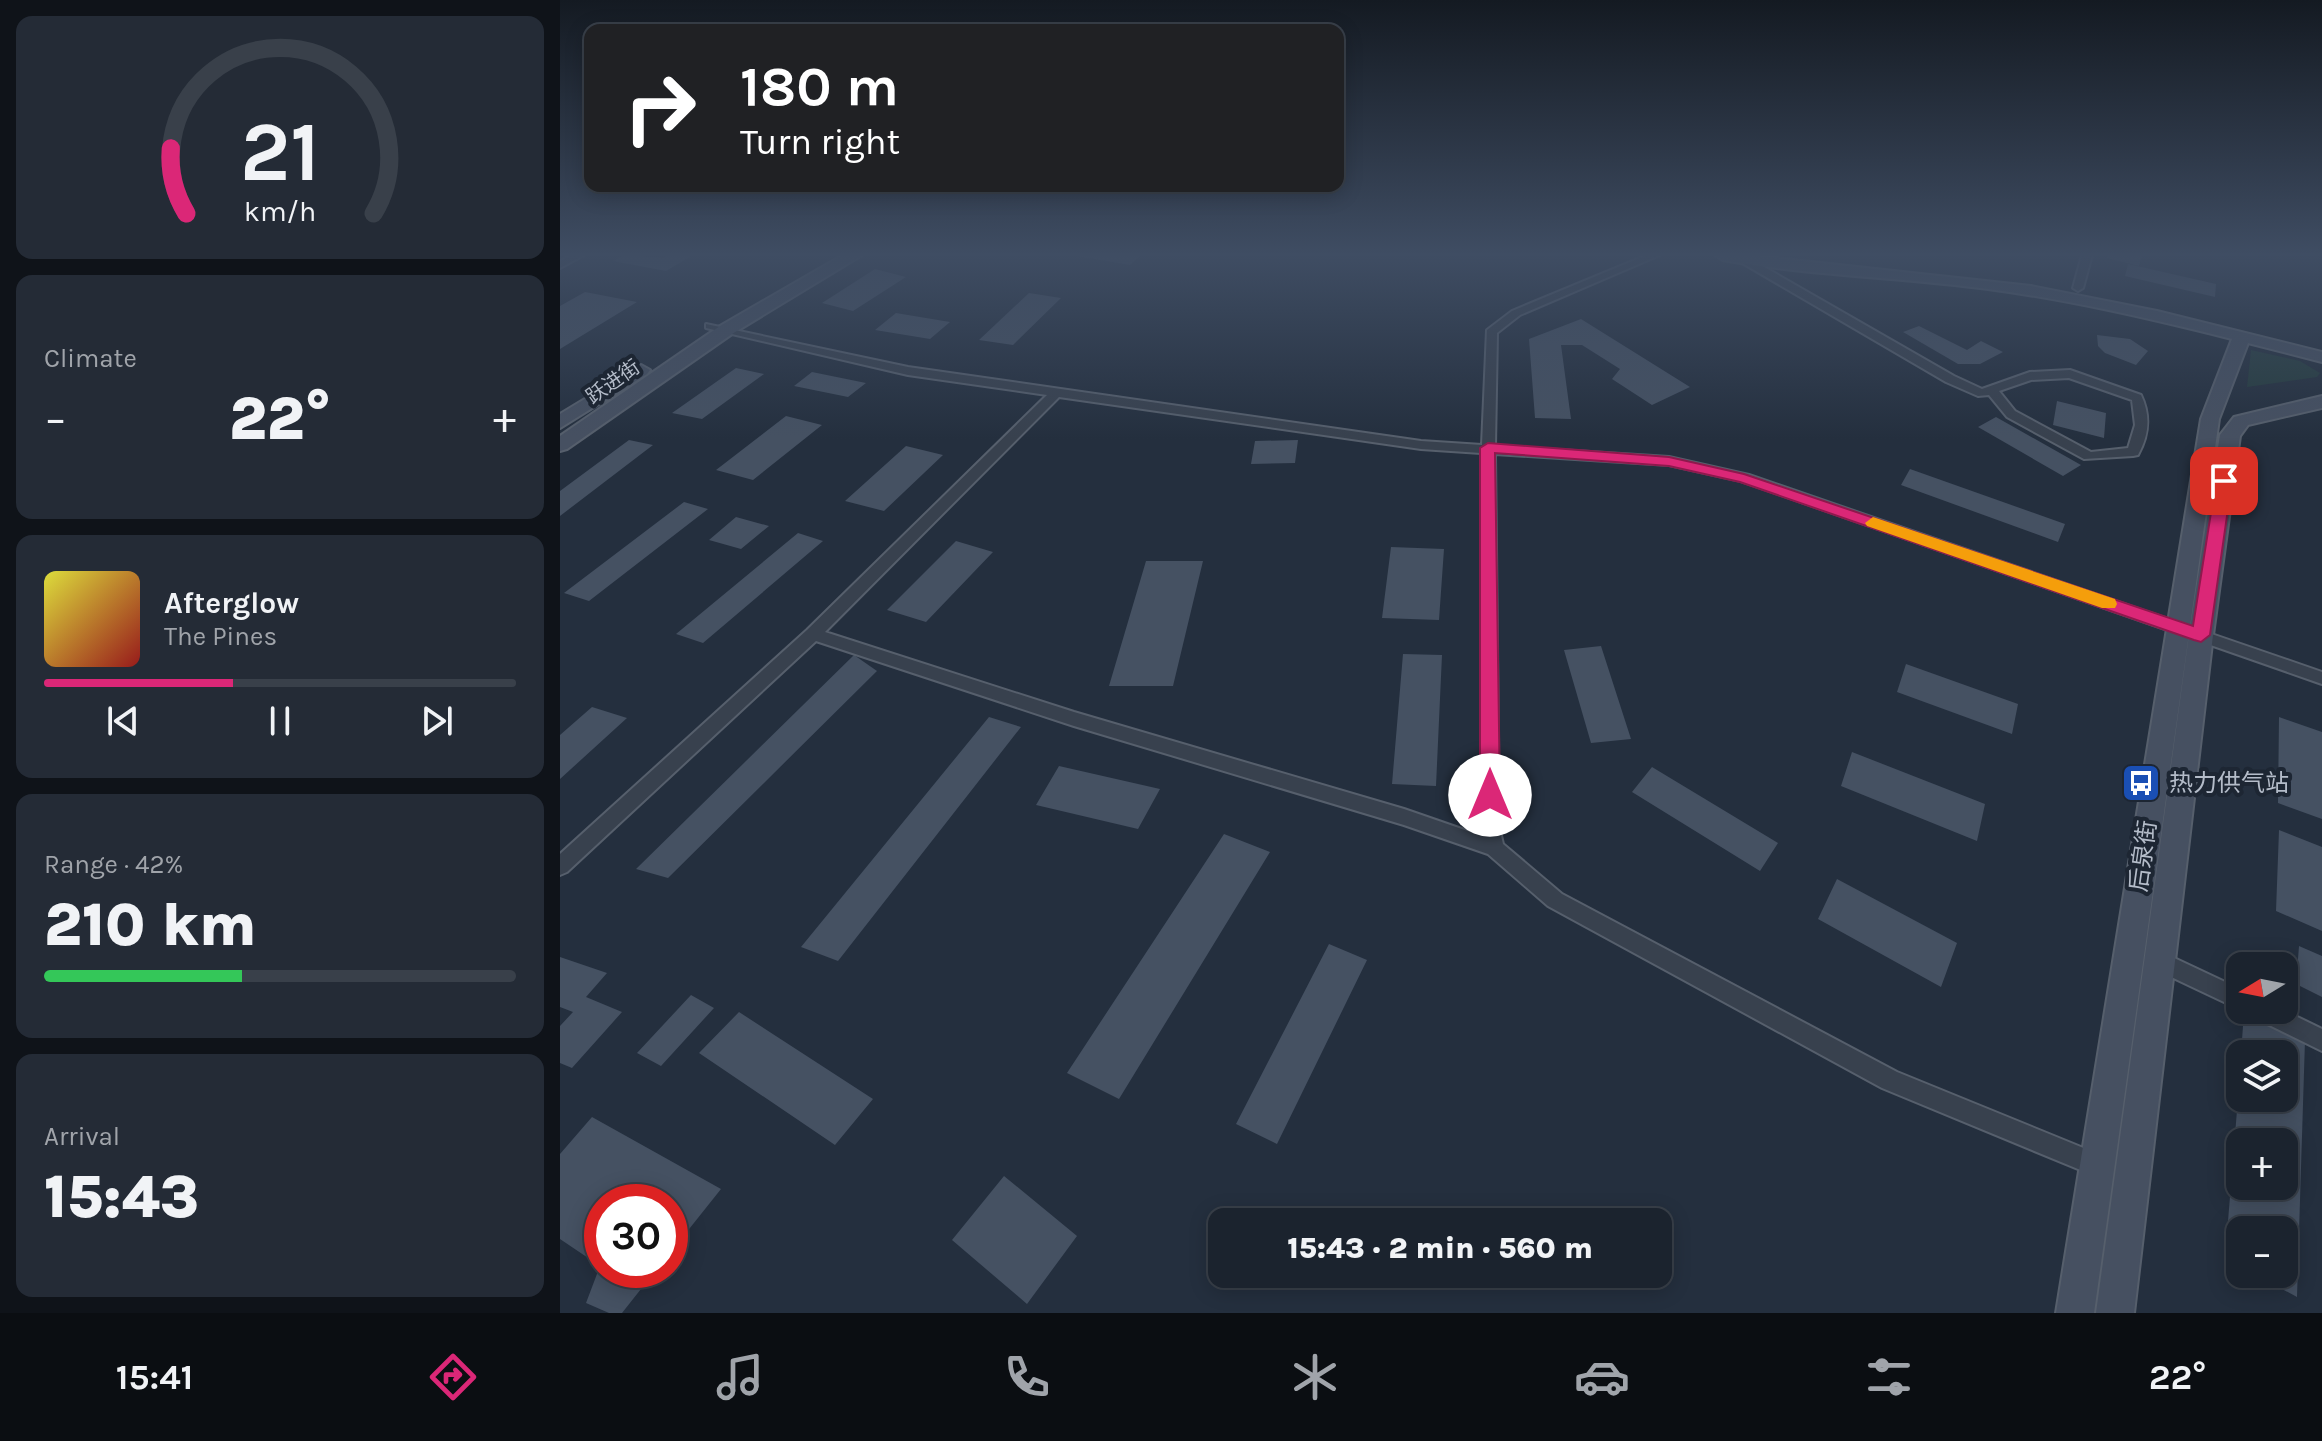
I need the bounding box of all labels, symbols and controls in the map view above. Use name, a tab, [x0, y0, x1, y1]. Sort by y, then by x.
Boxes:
text: 180 m	[740, 54, 899, 119]
icon: right	[608, 56, 712, 160]
text: 21	[240, 103, 320, 200]
text: Turn right	[740, 121, 900, 163]
text: km/h	[244, 195, 316, 228]
text: Climate	[44, 343, 137, 374]
street label: 跃进街	[582, 355, 644, 409]
text: 22°	[229, 384, 331, 454]
text: −	[44, 393, 67, 444]
text: +	[493, 393, 516, 444]
pin	[2190, 447, 2258, 515]
icon: arrive	[2202, 459, 2246, 503]
text: Afterglow	[164, 585, 299, 621]
text: The Pines	[164, 621, 277, 652]
icon: previous	[101, 699, 145, 743]
icon: pause	[258, 699, 302, 743]
icon: next	[415, 699, 459, 743]
position arrow	[1448, 753, 1532, 837]
bus stop icon: 热力供气站	[2120, 762, 2162, 804]
place label: 热力供气站	[2169, 769, 2289, 797]
street label: 后泉街	[2124, 818, 2162, 894]
text: Range · 42%	[44, 849, 183, 880]
text: 210 km	[44, 890, 257, 960]
north arrow	[2226, 952, 2298, 1024]
map controls	[2226, 952, 2298, 1288]
button: layers	[2226, 1040, 2298, 1112]
text: Arrival	[44, 1121, 120, 1152]
button: +	[2226, 1128, 2298, 1200]
text: 15:43	[44, 1162, 199, 1232]
speed limit sign: 30	[584, 1184, 688, 1288]
button: −	[2226, 1216, 2298, 1288]
text: 15:43 · 2 min · 560 m	[1287, 1230, 1593, 1266]
icon: directions	[425, 1349, 481, 1405]
icon: music	[712, 1349, 768, 1405]
icon: phone	[999, 1349, 1055, 1405]
icon: climate	[1287, 1349, 1343, 1405]
icon: car	[1574, 1349, 1630, 1405]
icon: filters	[1861, 1349, 1917, 1405]
text: 15:41	[116, 1356, 193, 1398]
text: 22°	[2149, 1356, 2206, 1398]

